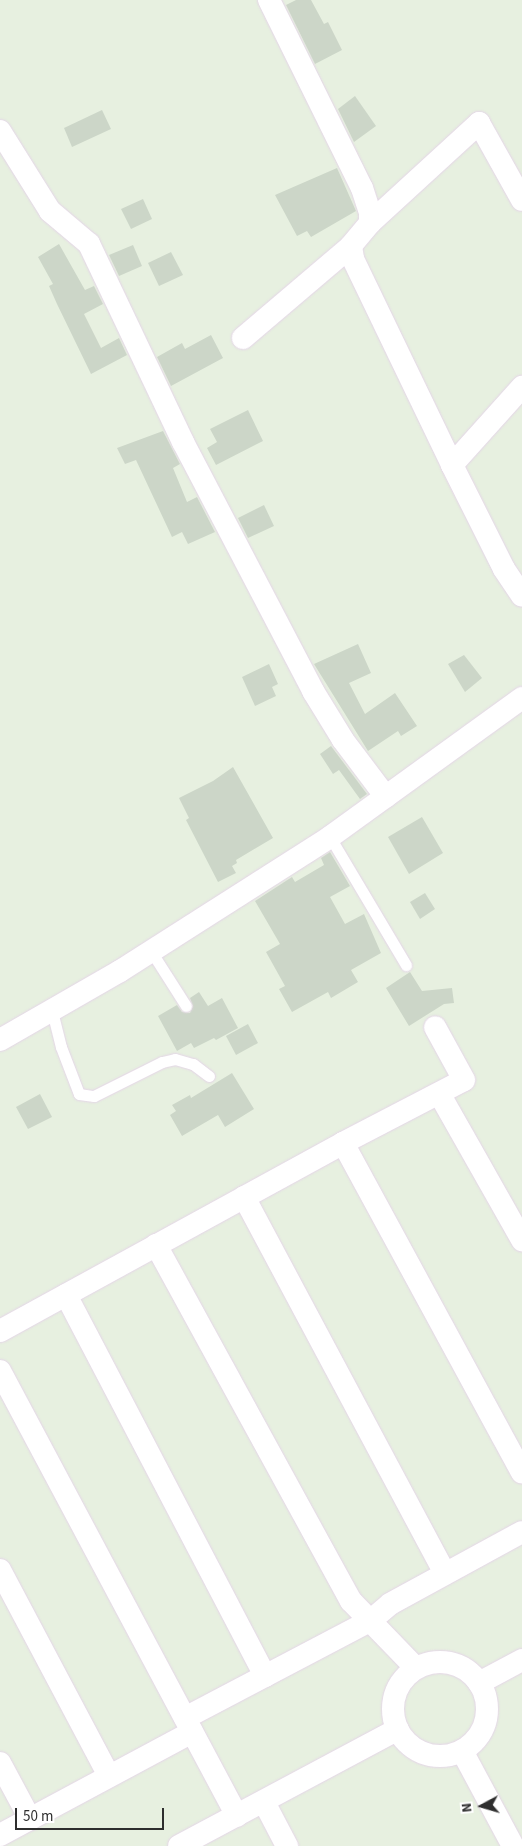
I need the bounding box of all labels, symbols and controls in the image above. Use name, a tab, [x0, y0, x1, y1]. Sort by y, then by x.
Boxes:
north arrow	[457, 1781, 507, 1831]
scale bar	[18, 1798, 166, 1830]
text: N	[457, 1802, 478, 1813]
text: 50 m	[23, 1806, 53, 1827]

